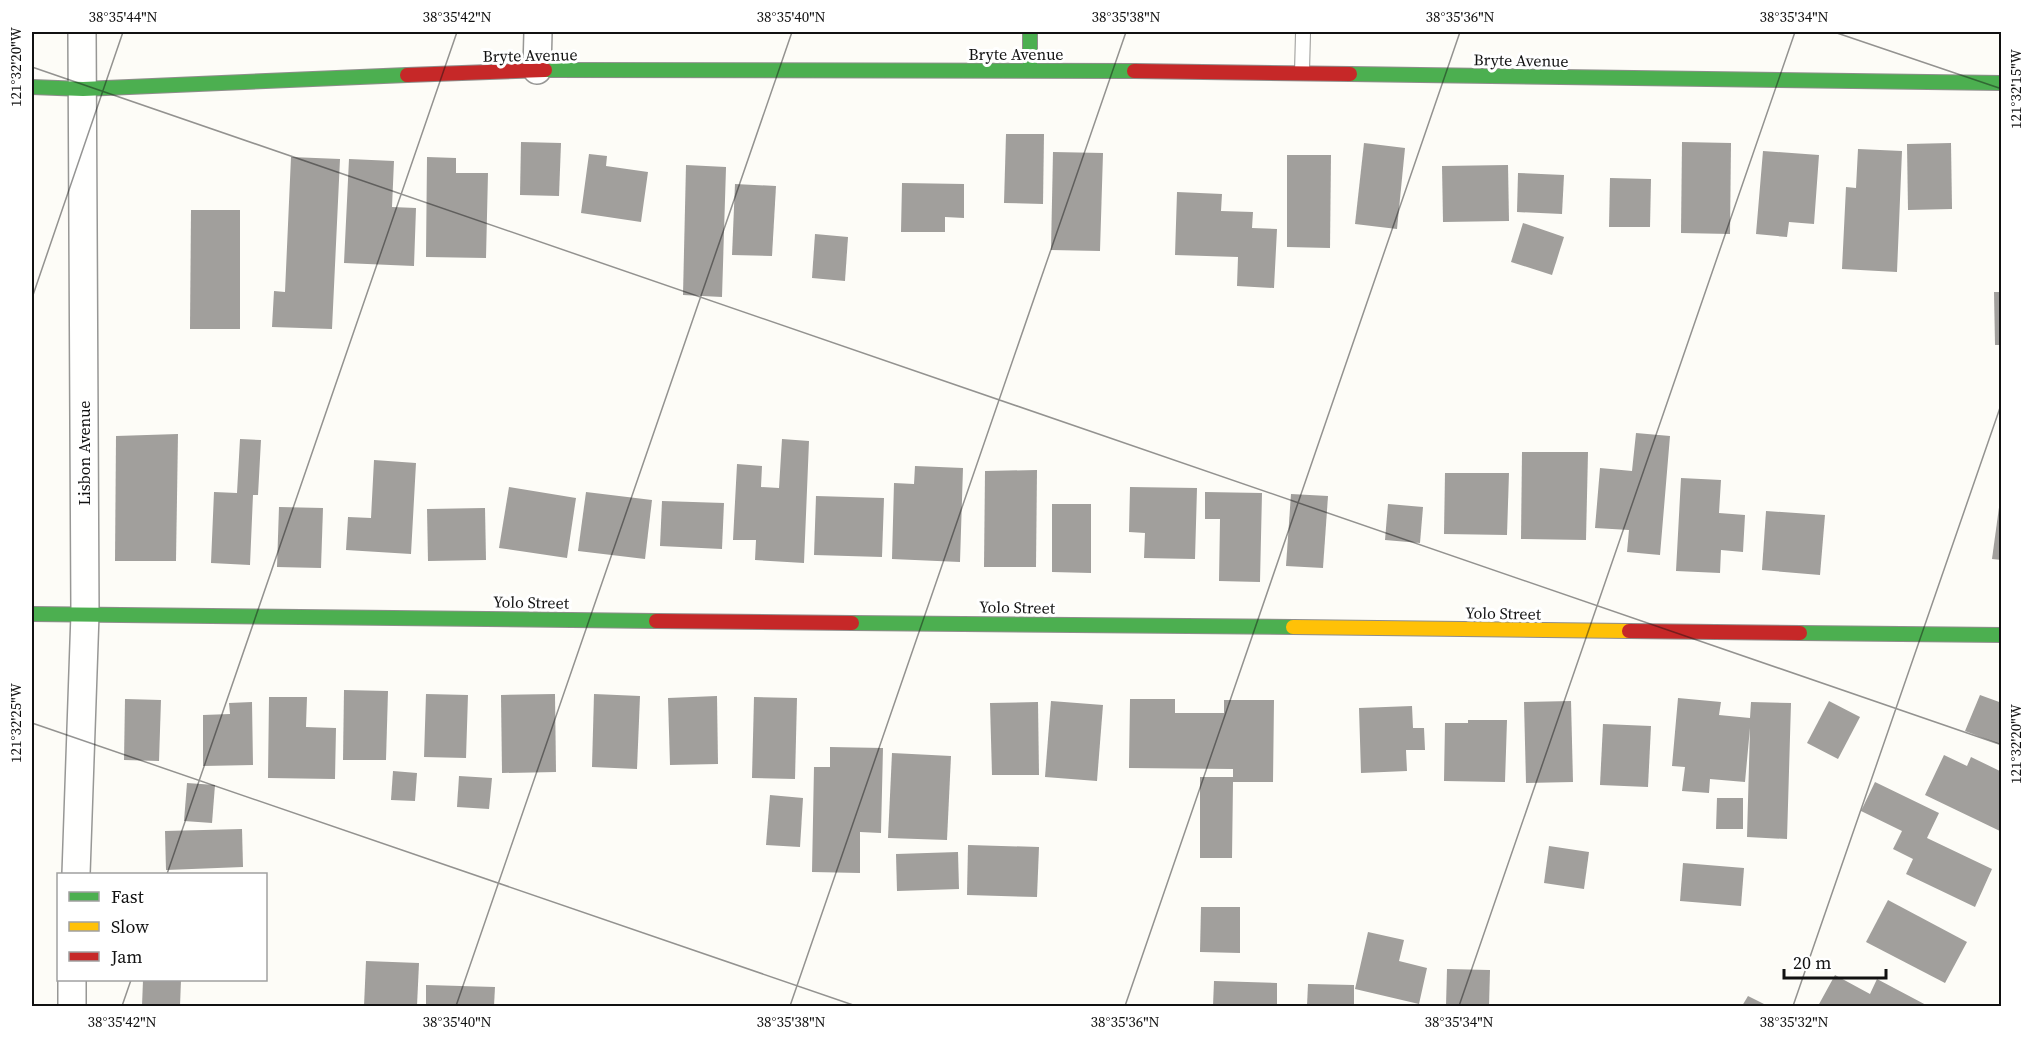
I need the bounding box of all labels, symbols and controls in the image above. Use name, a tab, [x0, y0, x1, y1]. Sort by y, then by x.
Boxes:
text: 38°35'44"N	[88, 6, 158, 27]
text: 38°35'42"N	[422, 6, 492, 27]
text: 38°35'40"N	[756, 6, 826, 27]
text: 38°35'38"N	[1091, 6, 1161, 27]
text: 38°35'36"N	[1425, 6, 1495, 27]
text: 38°35'34"N	[1759, 6, 1829, 27]
text: 121°32'20"W	[5, 26, 26, 107]
street label: Bryte Avenue	[482, 43, 578, 67]
street label: Bryte Avenue	[969, 43, 1063, 65]
street label: Bryte Avenue	[1473, 48, 1569, 72]
text: 121°32'15"W	[2005, 48, 2026, 129]
street label: Lisbon Avenue	[73, 400, 95, 506]
street label: Yolo Street	[493, 590, 570, 614]
street label: Yolo Street	[979, 595, 1056, 619]
street label: Yolo Street	[1465, 601, 1542, 625]
text: 121°32'25"W	[5, 682, 26, 763]
text: 121°32'20"W	[2005, 703, 2026, 784]
legend	[57, 873, 267, 981]
text: Fast	[111, 884, 144, 909]
text: Slow	[111, 914, 149, 939]
scale bar	[1784, 942, 1886, 980]
text: Jam	[110, 944, 143, 969]
text: 20 m	[1793, 950, 1831, 975]
text: 38°35'42"N	[87, 1011, 157, 1032]
text: 38°35'40"N	[422, 1011, 492, 1032]
text: 38°35'38"N	[756, 1011, 826, 1032]
text: 38°35'36"N	[1090, 1011, 1160, 1032]
text: 38°35'34"N	[1424, 1011, 1494, 1032]
text: 38°35'32"N	[1759, 1011, 1829, 1032]

